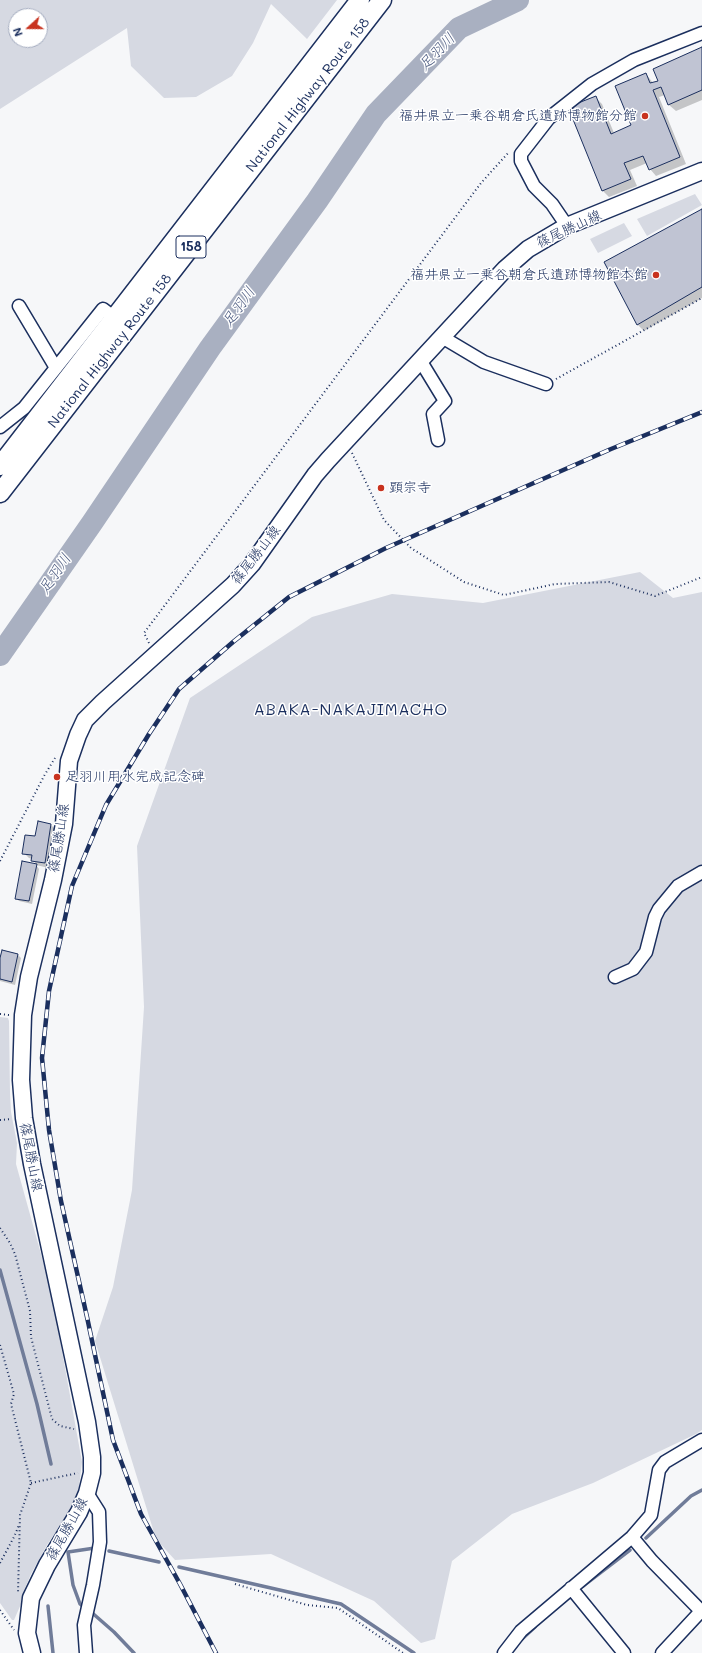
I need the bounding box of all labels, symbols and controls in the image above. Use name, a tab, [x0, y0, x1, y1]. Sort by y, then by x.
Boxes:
north arrow	[8, 8, 48, 48]
street label: National Highway Route 158	[243, 15, 373, 175]
text: N	[9, 26, 26, 39]
water label: 足羽川	[415, 30, 459, 74]
place label: 福井県立一乗谷朝倉氏遺跡博物館分館	[399, 108, 637, 124]
marker: 福井県立一乗谷朝倉氏遺跡博物館分館	[640, 111, 650, 121]
street label: 篠尾勝山線	[534, 207, 604, 251]
road number: 158	[176, 236, 206, 258]
place label: 福井県立一乗谷朝倉氏遺跡博物館本館	[410, 267, 648, 283]
marker: 福井県立一乗谷朝倉氏遺跡博物館本館	[651, 270, 661, 280]
street label: National Highway Route 158	[45, 271, 175, 431]
water label: 足羽川	[219, 283, 259, 331]
place label: 顕宗寺	[389, 480, 431, 496]
marker: 顕宗寺	[376, 483, 386, 493]
street label: 篠尾勝山線	[228, 522, 284, 588]
water label: 足羽川	[35, 550, 75, 598]
district label: ABAKA-NAKAJIMACHO	[254, 700, 448, 720]
place label: 足羽川用水完成記念碑	[65, 769, 205, 785]
marker: 足羽川用水完成記念碑	[52, 772, 62, 782]
street label: 篠尾勝山線	[45, 802, 73, 874]
street label: 篠尾勝山線	[16, 1121, 46, 1193]
street label: 篠尾勝山線	[43, 1494, 91, 1564]

